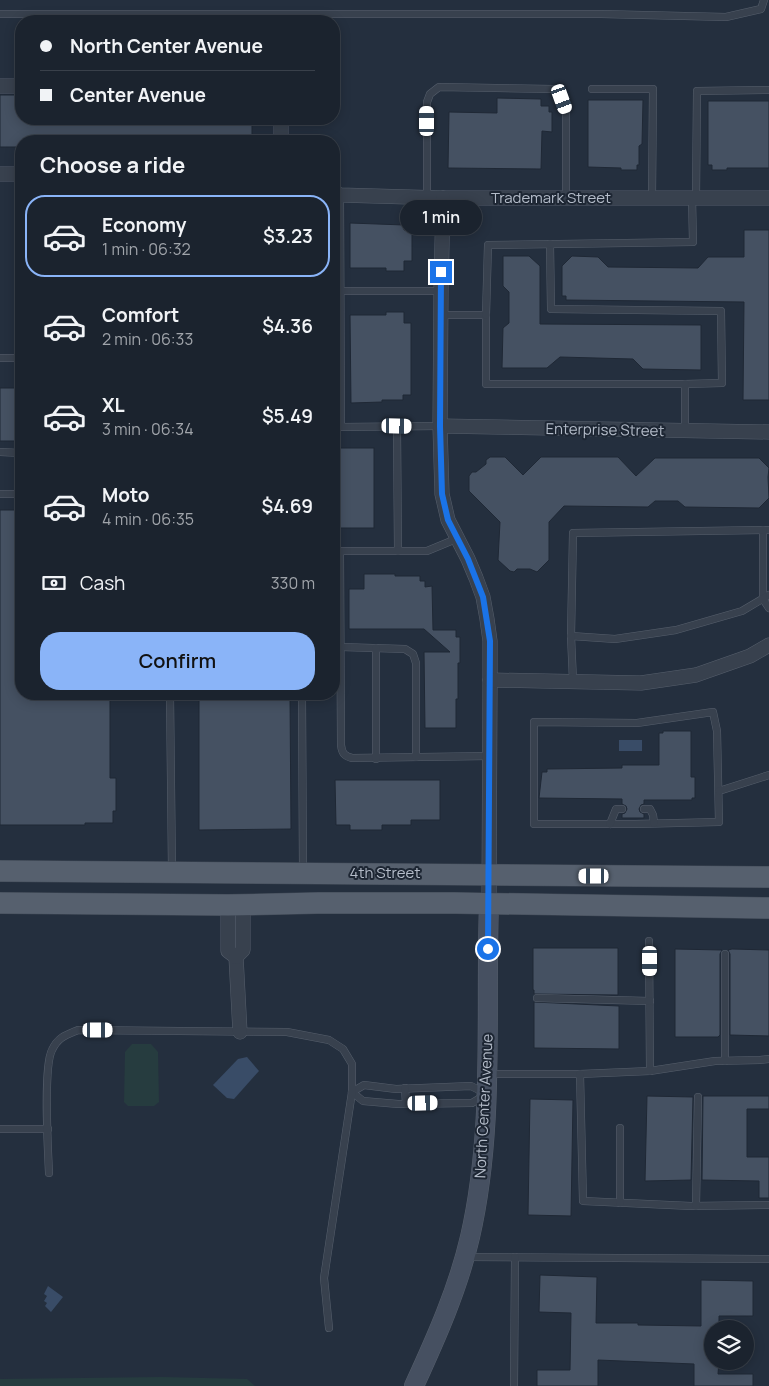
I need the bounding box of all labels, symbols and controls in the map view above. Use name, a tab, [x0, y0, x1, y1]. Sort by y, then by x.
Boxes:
text: North Center Avenue	[70, 33, 263, 59]
text: Center Avenue	[70, 82, 206, 108]
car	[549, 82, 574, 116]
car	[419, 106, 434, 136]
text: Choose a ride	[40, 150, 185, 180]
street label: Trademark Street	[491, 187, 611, 208]
callout: 1 min	[400, 200, 482, 234]
text: 1 min	[422, 206, 460, 228]
text: Economy	[102, 212, 186, 238]
icon: car	[42, 214, 87, 259]
text: $3.23	[263, 223, 313, 249]
text: 1 min · 06:32	[102, 238, 191, 260]
route end	[430, 261, 452, 283]
text: Comfort	[102, 302, 179, 328]
icon: car	[42, 304, 87, 349]
text: $4.36	[262, 313, 313, 339]
text: 2 min · 06:33	[102, 328, 193, 350]
text: XL	[102, 392, 125, 418]
icon: car	[42, 394, 87, 439]
text: $5.49	[262, 403, 313, 429]
text: 3 min · 06:34	[102, 418, 194, 440]
car	[381, 418, 412, 434]
street label: Enterprise Street	[545, 418, 665, 441]
text: Moto	[102, 482, 149, 508]
icon: car	[42, 484, 87, 529]
text: $4.69	[262, 493, 313, 519]
text: 4 min · 06:35	[102, 508, 194, 530]
icon: cash	[40, 569, 68, 597]
text: Cash	[80, 570, 125, 596]
text: 330 m	[271, 572, 315, 594]
button: Confirm	[40, 632, 315, 690]
street label: 4th Street	[350, 862, 420, 883]
car	[579, 869, 609, 884]
route start	[477, 938, 499, 960]
car	[642, 946, 657, 976]
car	[83, 1023, 113, 1038]
street label: North Center Avenue	[469, 1033, 498, 1179]
car	[407, 1095, 438, 1111]
map controls	[704, 1320, 754, 1370]
button: layers	[704, 1320, 754, 1370]

